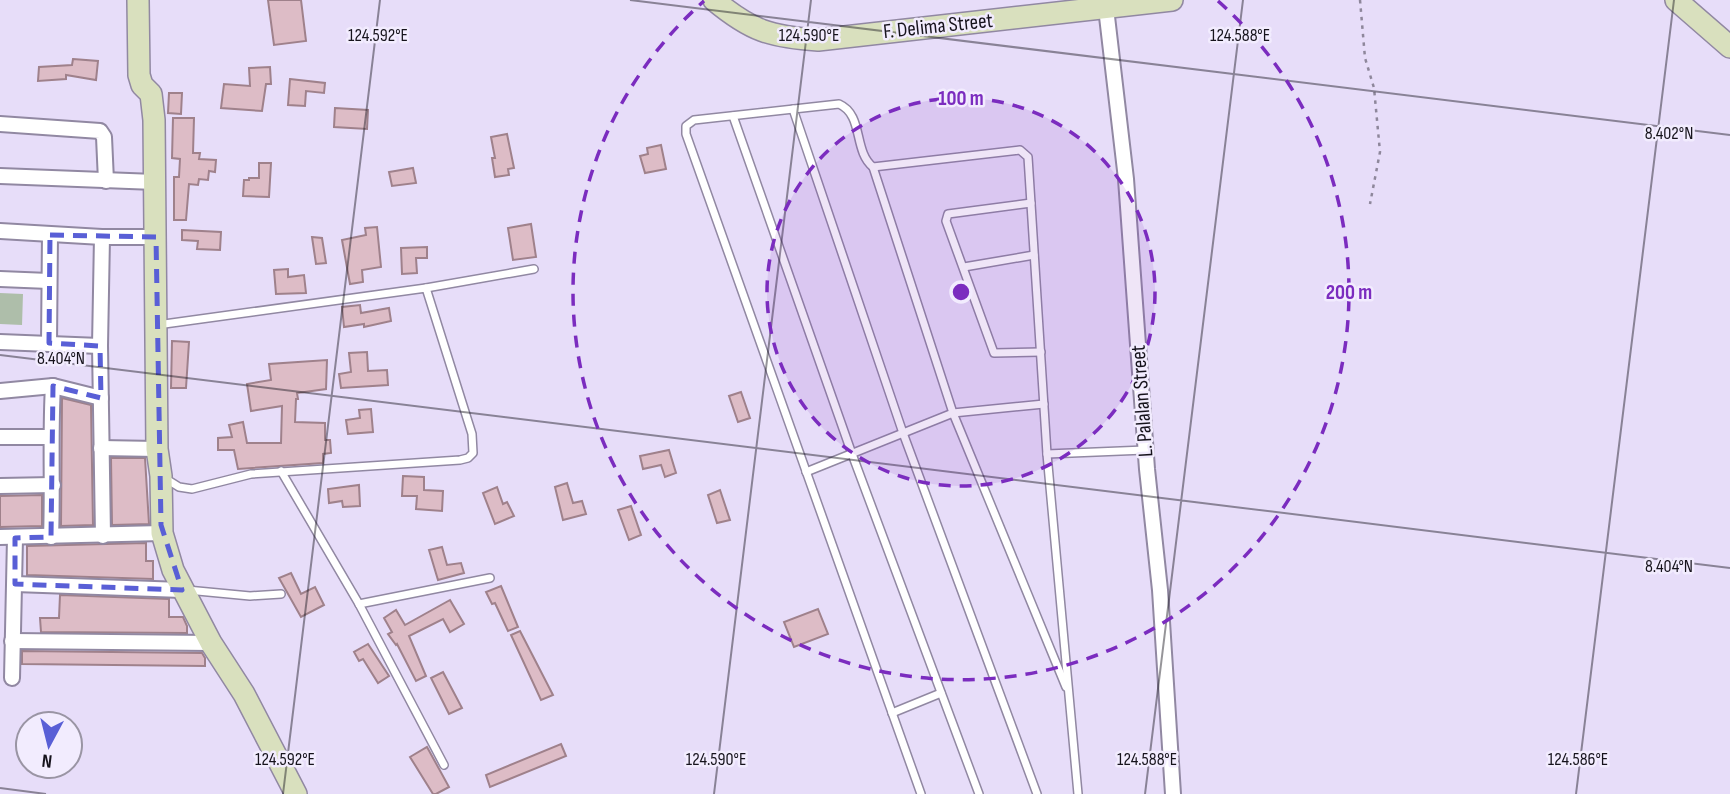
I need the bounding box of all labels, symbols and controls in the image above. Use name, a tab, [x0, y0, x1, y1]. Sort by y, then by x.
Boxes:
street label: F. Delima Street	[882, 8, 994, 44]
text: 124.592°E	[348, 25, 408, 46]
text: 124.590°E	[779, 25, 839, 46]
text: 124.588°E	[1210, 25, 1270, 46]
text: 100 m	[938, 86, 984, 111]
text: 8.402°N	[1645, 123, 1693, 144]
centre of rings	[949, 280, 973, 304]
text: 200 m	[1326, 280, 1372, 305]
street label: L. Palalan Street	[1126, 344, 1158, 458]
text: 8.404°N	[37, 348, 85, 369]
text: 8.404°N	[1645, 556, 1693, 577]
north arrow	[14, 710, 84, 780]
text: N	[41, 748, 54, 772]
text: 124.592°E	[255, 749, 315, 770]
text: 124.590°E	[686, 749, 746, 770]
text: 124.588°E	[1117, 749, 1177, 770]
text: 124.586°E	[1548, 749, 1608, 770]

